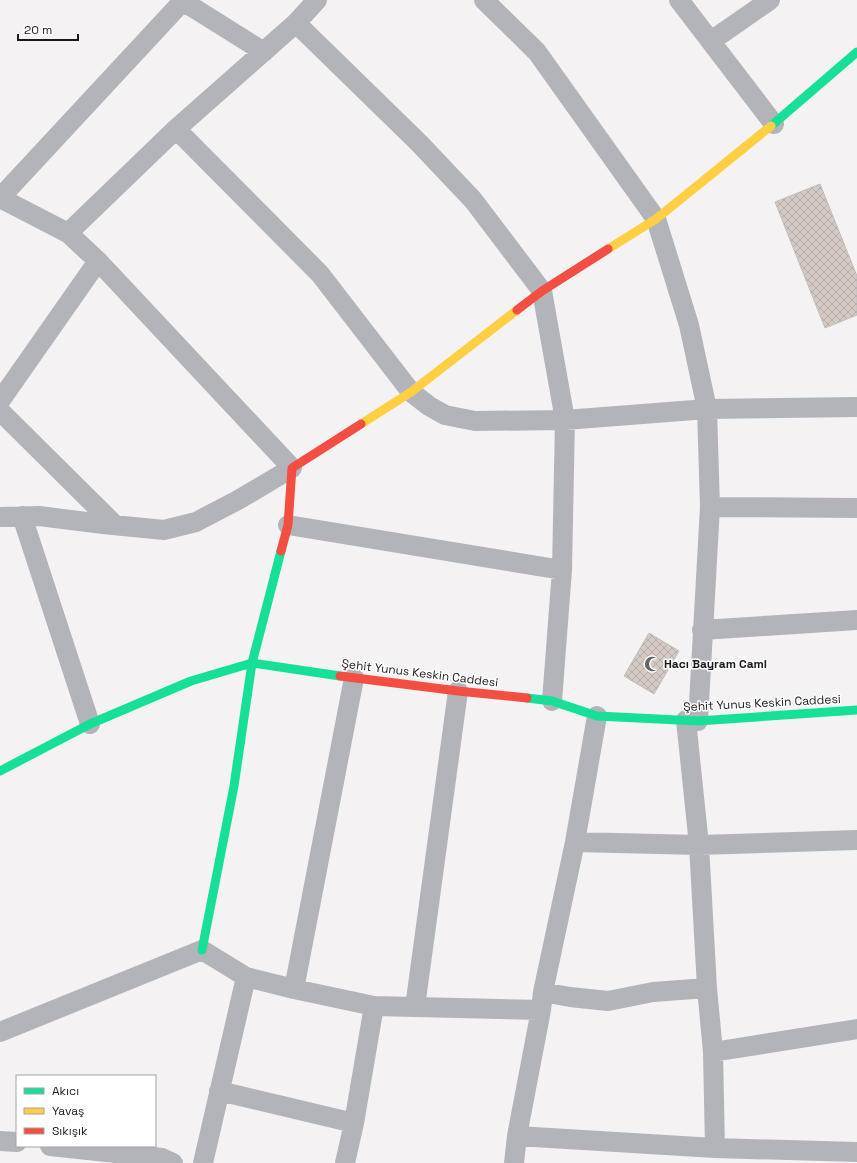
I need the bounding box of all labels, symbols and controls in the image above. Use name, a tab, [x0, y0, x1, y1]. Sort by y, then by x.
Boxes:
scale bar	[18, 16, 78, 42]
text: 20 m	[24, 22, 52, 38]
street label: Şehit Yunus Keskin Caddesi	[341, 655, 499, 691]
mosque icon: Hacı Bayram Cami	[643, 655, 661, 673]
place label: Hacı Bayram Cami	[664, 656, 767, 672]
street label: Şehit Yunus Keskin Caddesi	[683, 691, 841, 715]
legend	[16, 1075, 156, 1147]
text: Akıcı	[52, 1083, 79, 1099]
text: Yavaş	[52, 1103, 84, 1119]
text: Sıkışık	[52, 1123, 88, 1139]

